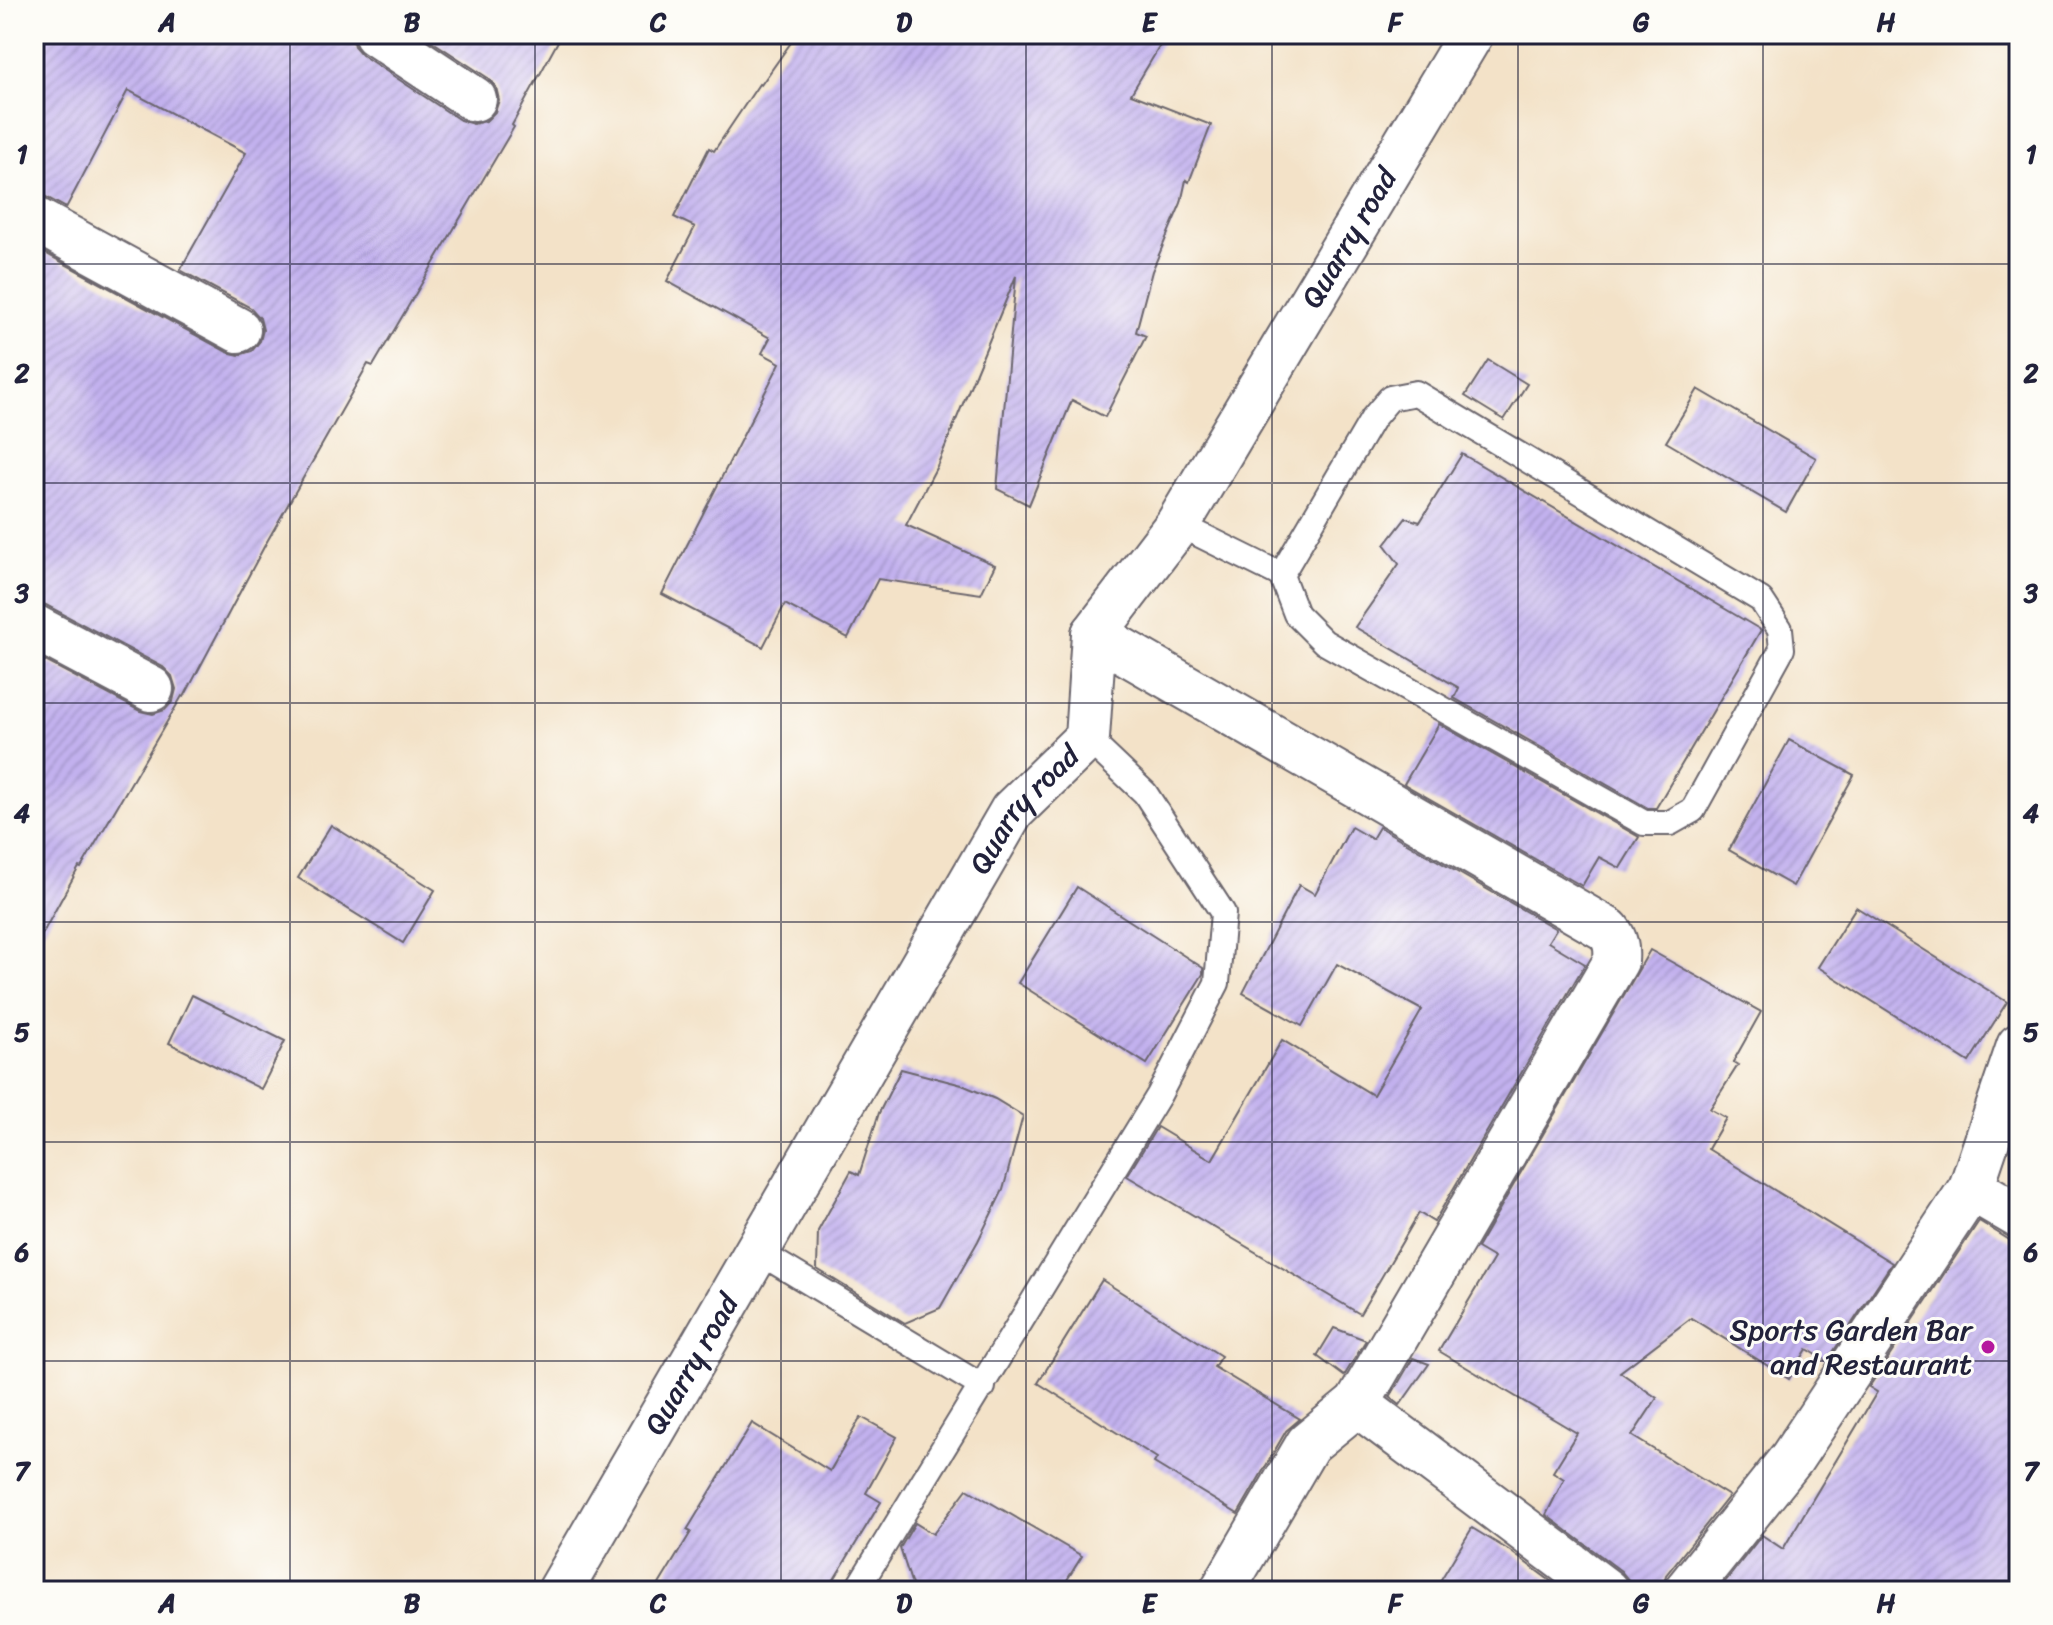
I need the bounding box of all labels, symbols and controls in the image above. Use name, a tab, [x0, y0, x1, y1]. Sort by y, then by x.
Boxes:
text: A	[157, 0, 176, 45]
text: B	[404, 0, 421, 45]
text: C	[649, 0, 667, 45]
text: D	[896, 0, 912, 45]
text: E	[1142, 0, 1159, 45]
text: F	[1387, 0, 1404, 45]
text: G	[1633, 0, 1650, 45]
text: H	[1877, 0, 1896, 45]
text: 1	[16, 131, 28, 177]
text: 1	[2025, 131, 2037, 177]
street label: Quarry road	[1286, 155, 1413, 319]
text: 2	[13, 350, 30, 396]
text: 2	[2022, 350, 2039, 396]
text: 3	[14, 570, 30, 616]
text: 3	[2023, 570, 2039, 616]
street label: Quarry road	[954, 730, 1095, 885]
text: 4	[14, 790, 30, 836]
text: 4	[2023, 790, 2039, 836]
text: 5	[14, 1009, 30, 1055]
text: 5	[2023, 1009, 2039, 1055]
text: 6	[14, 1229, 30, 1275]
text: 6	[2023, 1229, 2039, 1275]
street label: Quarry road	[629, 1281, 755, 1446]
place label: Sports Garden Bar and Restaurant	[1730, 1303, 1974, 1391]
marker: Sports Garden Bar and Restaurant	[1979, 1338, 1997, 1356]
text: 7	[15, 1448, 32, 1494]
text: 7	[2024, 1448, 2041, 1494]
text: A	[157, 1580, 176, 1625]
text: B	[404, 1580, 421, 1625]
text: C	[649, 1580, 667, 1625]
text: D	[896, 1580, 912, 1625]
text: E	[1142, 1580, 1159, 1625]
text: F	[1387, 1580, 1404, 1625]
text: G	[1633, 1580, 1650, 1625]
text: H	[1877, 1580, 1896, 1625]

